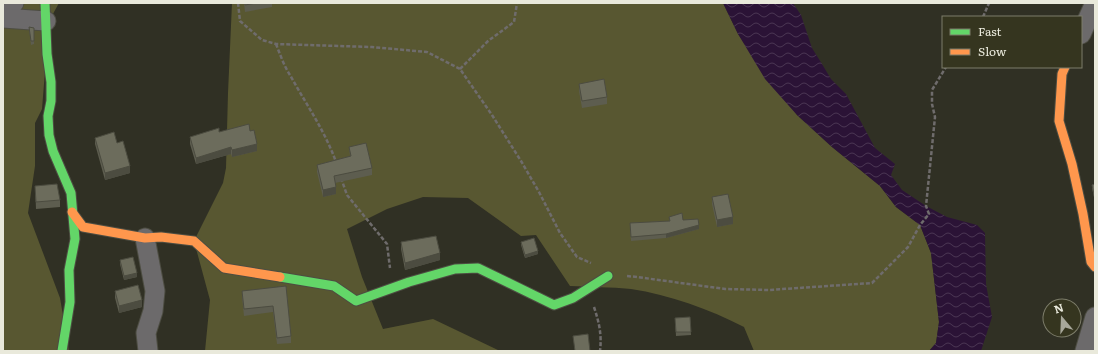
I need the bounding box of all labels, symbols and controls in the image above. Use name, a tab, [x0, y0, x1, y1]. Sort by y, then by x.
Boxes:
legend	[942, 16, 1082, 68]
text: Fast	[978, 22, 1002, 40]
text: Slow	[978, 42, 1007, 60]
north arrow	[1042, 298, 1082, 338]
text: N	[1051, 299, 1065, 317]

